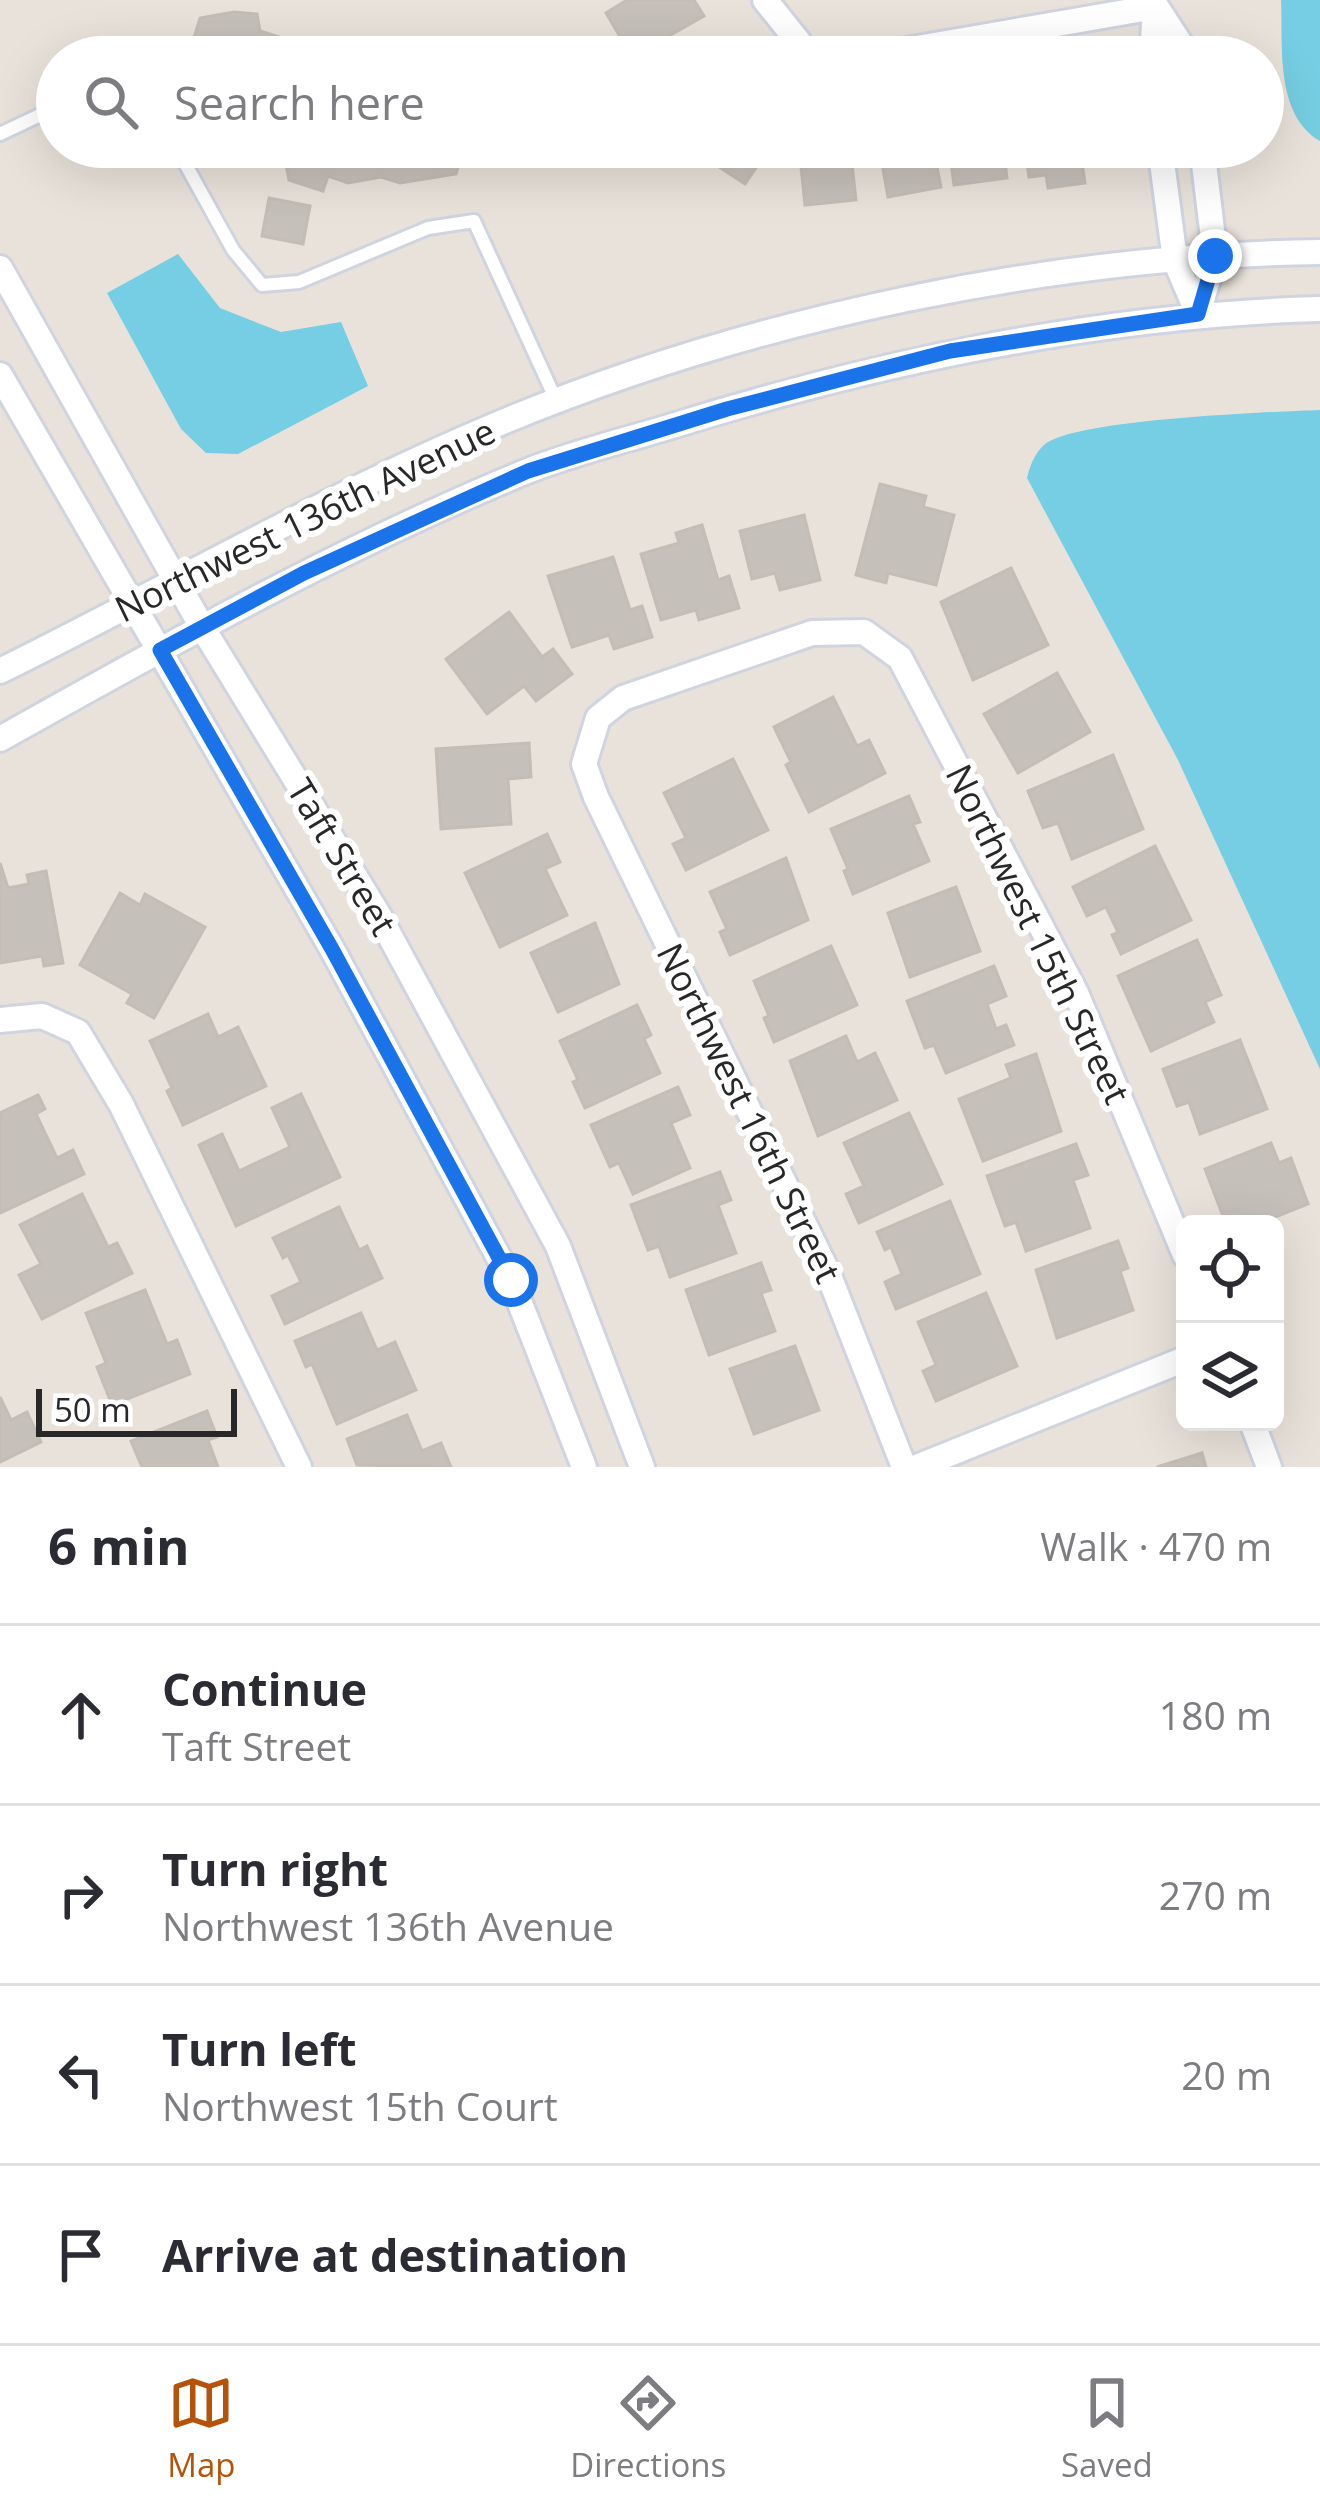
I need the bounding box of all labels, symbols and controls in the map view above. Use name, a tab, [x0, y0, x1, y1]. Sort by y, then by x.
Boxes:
search box	[36, 36, 1284, 168]
icon: search	[78, 69, 144, 135]
text: Search here	[174, 72, 425, 133]
route end	[1188, 229, 1242, 283]
street label: Northwest 136th Avenue	[107, 406, 503, 633]
street label: Northwest 15th Street	[935, 756, 1142, 1112]
street label: Taft Street	[276, 769, 408, 944]
street label: Northwest 16th Street	[646, 935, 853, 1291]
map controls	[1176, 1215, 1284, 1431]
button: locate	[1176, 1215, 1284, 1323]
route start	[484, 1253, 538, 1307]
button: layers	[1176, 1323, 1284, 1431]
scale bar	[36, 1383, 237, 1436]
text: 50 m	[54, 1387, 131, 1432]
text: 6 min	[48, 1510, 190, 1580]
text: Walk · 470 m	[1040, 1519, 1272, 1572]
text: Continue	[162, 1658, 367, 1719]
icon: ahead	[48, 1682, 114, 1748]
text: 180 m	[1159, 1688, 1272, 1741]
text: Taft Street	[162, 1719, 351, 1772]
text: Turn right	[162, 1838, 388, 1899]
icon: right	[48, 1862, 114, 1928]
text: 270 m	[1159, 1868, 1272, 1921]
text: Northwest 136th Avenue	[162, 1899, 614, 1952]
text: Turn left	[162, 2018, 357, 2079]
icon: left	[48, 2042, 114, 2108]
text: 20 m	[1181, 2048, 1272, 2101]
text: Northwest 15th Court	[162, 2079, 558, 2132]
icon: arrive	[48, 2222, 114, 2288]
text: Arrive at destination	[162, 2224, 628, 2285]
tab: Map	[167, 2370, 236, 2487]
tab: Directions	[570, 2370, 726, 2487]
tab: Saved	[1061, 2370, 1153, 2487]

